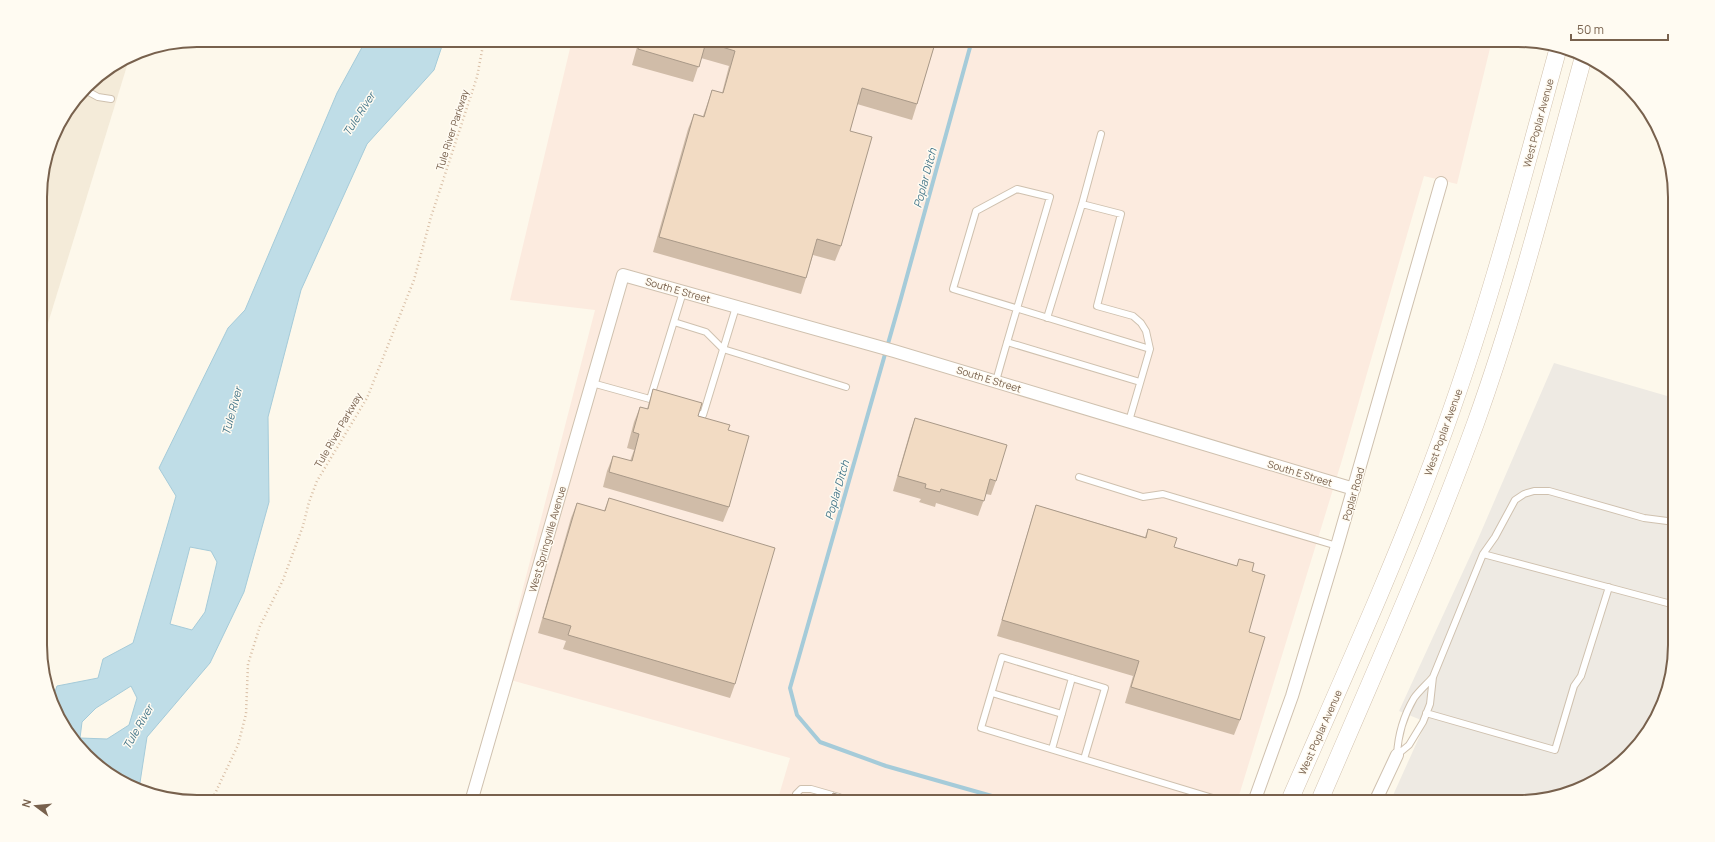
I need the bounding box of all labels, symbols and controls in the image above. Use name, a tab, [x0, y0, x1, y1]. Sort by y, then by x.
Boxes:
scale bar	[1571, 16, 1668, 42]
text: 50 m	[1577, 21, 1604, 38]
street label: West Poplar Avenue	[1519, 77, 1557, 169]
water label: Tule River	[339, 87, 379, 138]
street label: Tule River Parkway	[432, 87, 472, 172]
water label: Poplar Ditch	[909, 146, 940, 209]
street label: South E Street	[644, 274, 712, 306]
street label: South E Street	[955, 363, 1023, 395]
water label: Tule River	[218, 383, 246, 436]
street label: West Poplar Avenue	[1421, 387, 1465, 477]
street label: Tule River Parkway	[311, 389, 366, 470]
street label: South E Street	[1266, 457, 1334, 489]
water label: Poplar Ditch	[821, 458, 852, 521]
street label: Poplar Road	[1339, 466, 1367, 522]
street label: West Springville Avenue	[525, 484, 569, 594]
street label: West Poplar Avenue	[1295, 687, 1345, 777]
water label: Tule River	[119, 700, 157, 752]
north arrow	[16, 786, 56, 826]
text: N	[18, 797, 34, 809]

